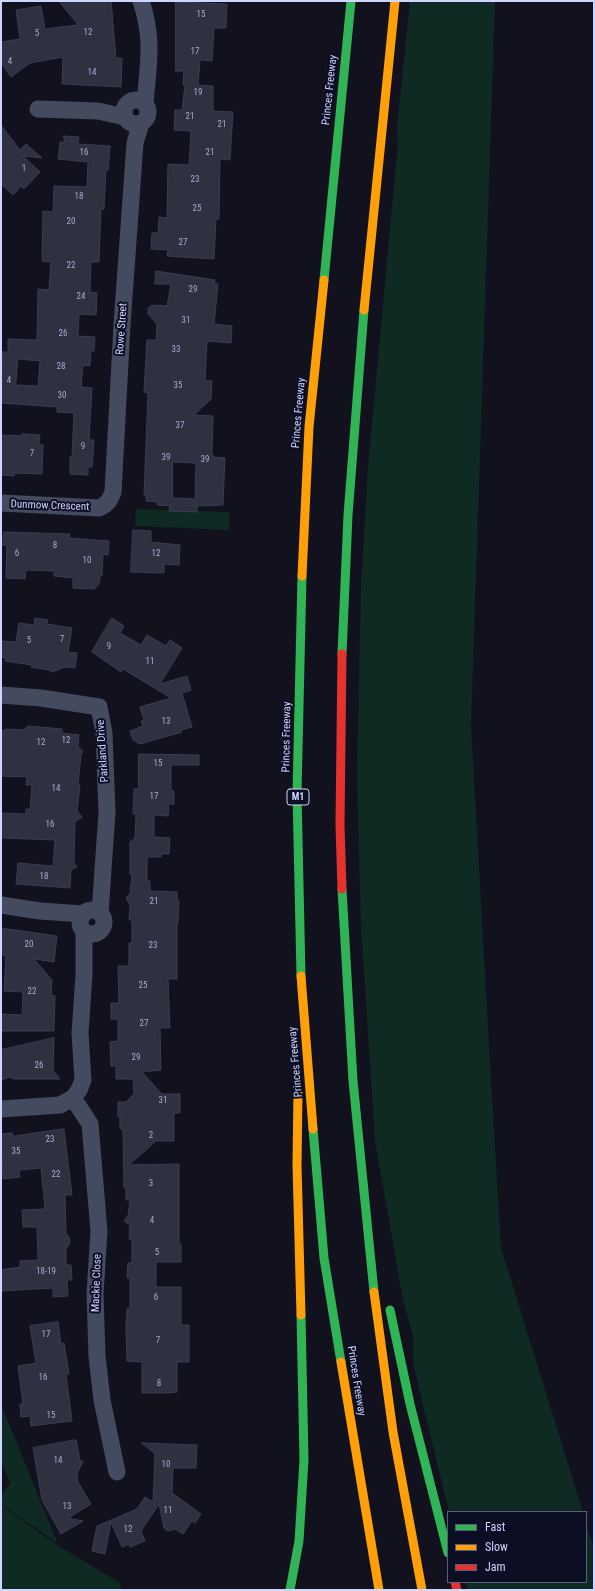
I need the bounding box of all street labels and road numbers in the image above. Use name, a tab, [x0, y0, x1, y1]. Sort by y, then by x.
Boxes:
street label: Princes Freeway	[320, 54, 340, 126]
street label: Rowe Street	[114, 303, 130, 355]
street label: Princes Freeway	[289, 377, 309, 449]
street label: Dunmow Crescent	[10, 498, 90, 514]
street label: Princes Freeway	[280, 702, 294, 772]
street label: Parkland Drive	[94, 719, 112, 783]
road number: M1	[287, 789, 309, 805]
street label: Princes Freeway	[286, 1026, 306, 1098]
street label: Mackie Close	[89, 1254, 105, 1312]
street label: Princes Freeway	[344, 1345, 368, 1417]

